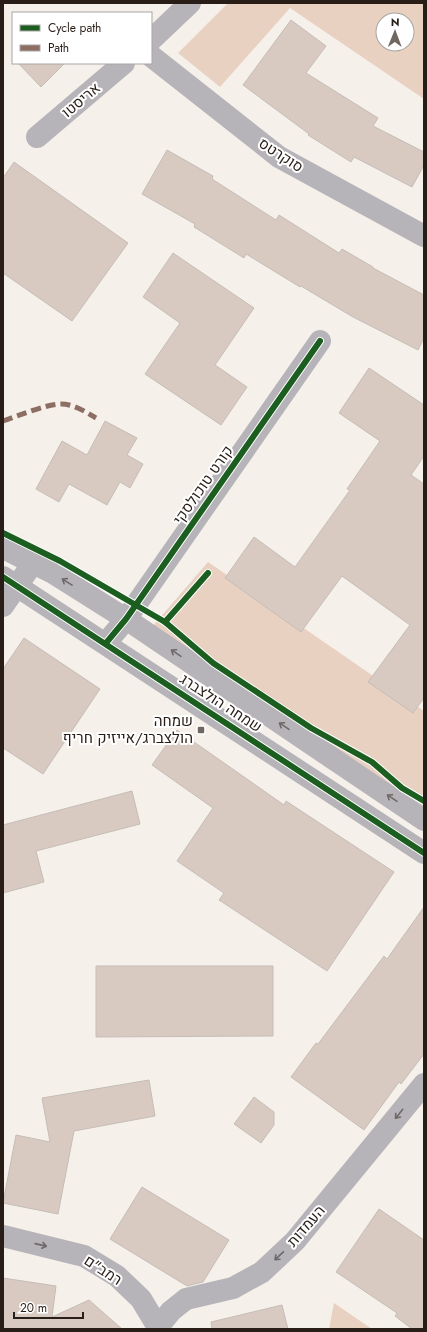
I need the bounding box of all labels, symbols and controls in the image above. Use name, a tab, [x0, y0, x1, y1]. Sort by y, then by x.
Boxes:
legend	[12, 12, 152, 64]
north arrow	[375, 12, 415, 52]
text: N	[391, 14, 400, 30]
text: Cycle path	[48, 19, 101, 37]
text: Path	[48, 39, 69, 57]
street label: אריסטו	[57, 77, 105, 123]
street label: סוקרטס	[254, 132, 308, 178]
street label: קורט טוכולסקי	[168, 441, 238, 529]
one-way arrow	[62, 578, 73, 586]
one-way arrow	[171, 649, 182, 657]
street label: שמחה הולצברג	[176, 668, 266, 738]
place label: שמחה הולצברג/אייזיק חריף	[63, 710, 193, 749]
one-way arrow	[279, 722, 290, 730]
marker: שמחה הולצברג/אייזיק חריף	[196, 725, 206, 735]
one-way arrow	[386, 794, 397, 802]
one-way arrow	[395, 1108, 404, 1119]
street label: העמדות	[282, 1200, 330, 1252]
one-way arrow	[34, 1242, 47, 1249]
street label: רמב"ם	[80, 1250, 126, 1290]
one-way arrow	[274, 1251, 284, 1261]
scale bar	[14, 1294, 83, 1320]
text: 20 m	[20, 1299, 47, 1317]

